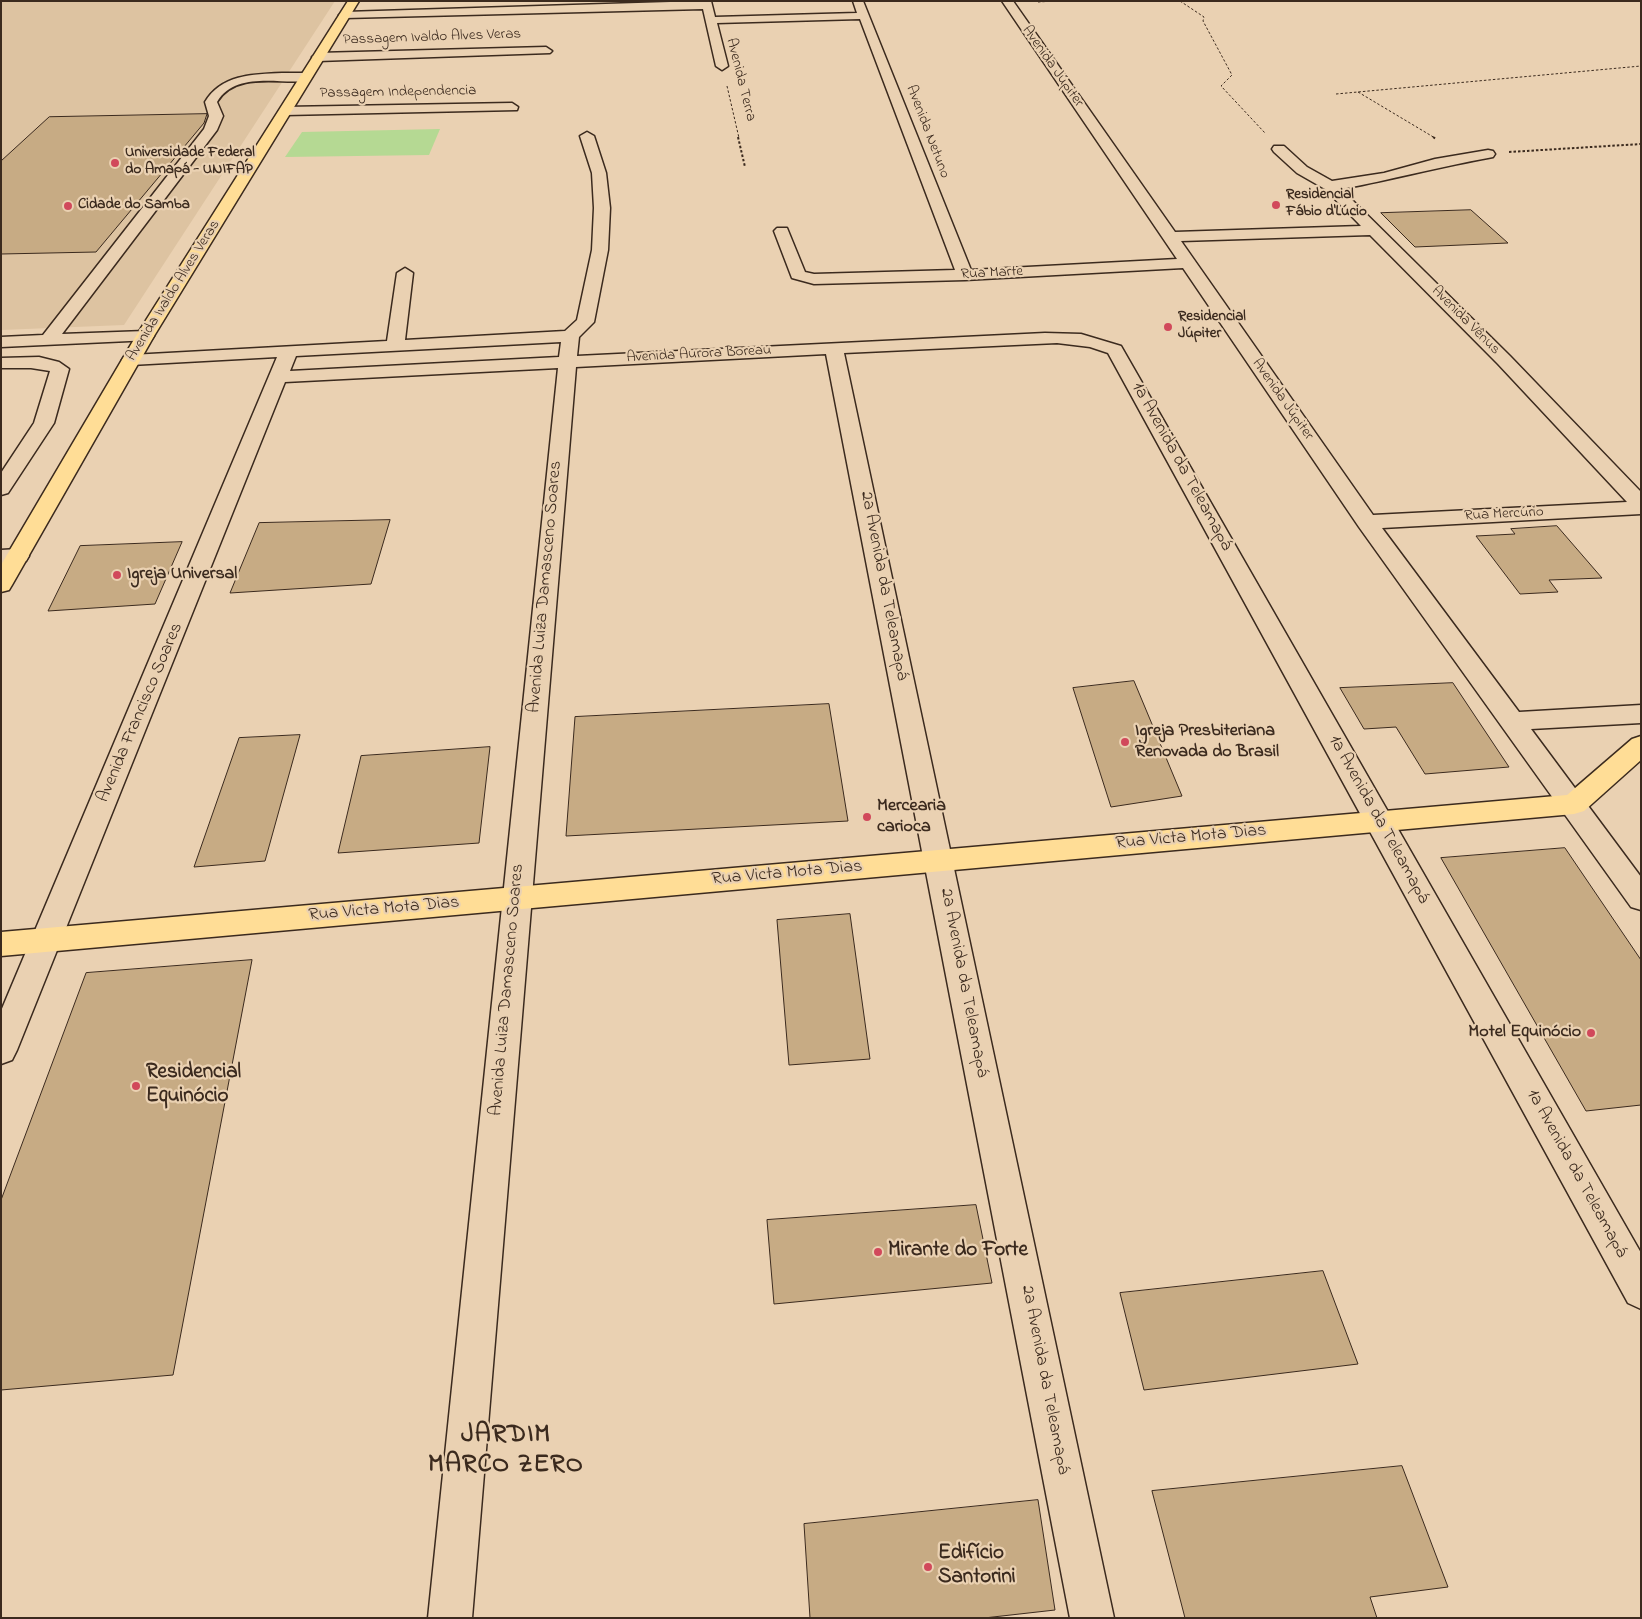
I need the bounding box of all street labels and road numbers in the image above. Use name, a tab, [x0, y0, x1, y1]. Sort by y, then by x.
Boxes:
street label: Avenida Júpiter	[1017, 23, 1087, 111]
street label: Passagem Ivaldo Alves Veras	[343, 26, 521, 50]
street label: Avenida Terra	[721, 36, 759, 124]
street label: Passagem Independencia	[320, 83, 476, 103]
street label: Avenida Netuno	[901, 83, 953, 181]
street label: Avenida Ivaldo Alves Veras	[123, 217, 225, 365]
street label: Rua Marte	[960, 263, 1024, 285]
street label: Avenida Vênus	[1427, 283, 1503, 359]
street label: Avenida Aurora Boreau	[626, 342, 772, 368]
street label: Avenida Júpiter	[1247, 356, 1317, 444]
street label: 1a Avenida da Teleamapá	[1126, 379, 1236, 555]
street label: Avenida Luiza Damasceno Soares	[524, 460, 568, 714]
street label: 2a Avenida da Teleamapá	[854, 490, 912, 682]
street label: Rua Mercúrio	[1464, 504, 1544, 526]
street label: Avenida Francisco Soares	[93, 620, 189, 806]
street label: 1a Avenida da Teleamapá	[1323, 732, 1433, 908]
street label: Rua Victa Mota Dias	[1115, 821, 1267, 855]
street label: Rua Victa Mota Dias	[711, 857, 863, 891]
street label: Avenida Luiza Damasceno Soares	[486, 863, 530, 1117]
street label: 2a Avenida da Teleamapá	[934, 887, 992, 1079]
street label: Rua Victa Mota Dias	[308, 893, 460, 927]
street label: 1a Avenida da Teleamapá	[1521, 1086, 1631, 1262]
street label: 2a Avenida da Teleamapá	[1015, 1284, 1073, 1476]

